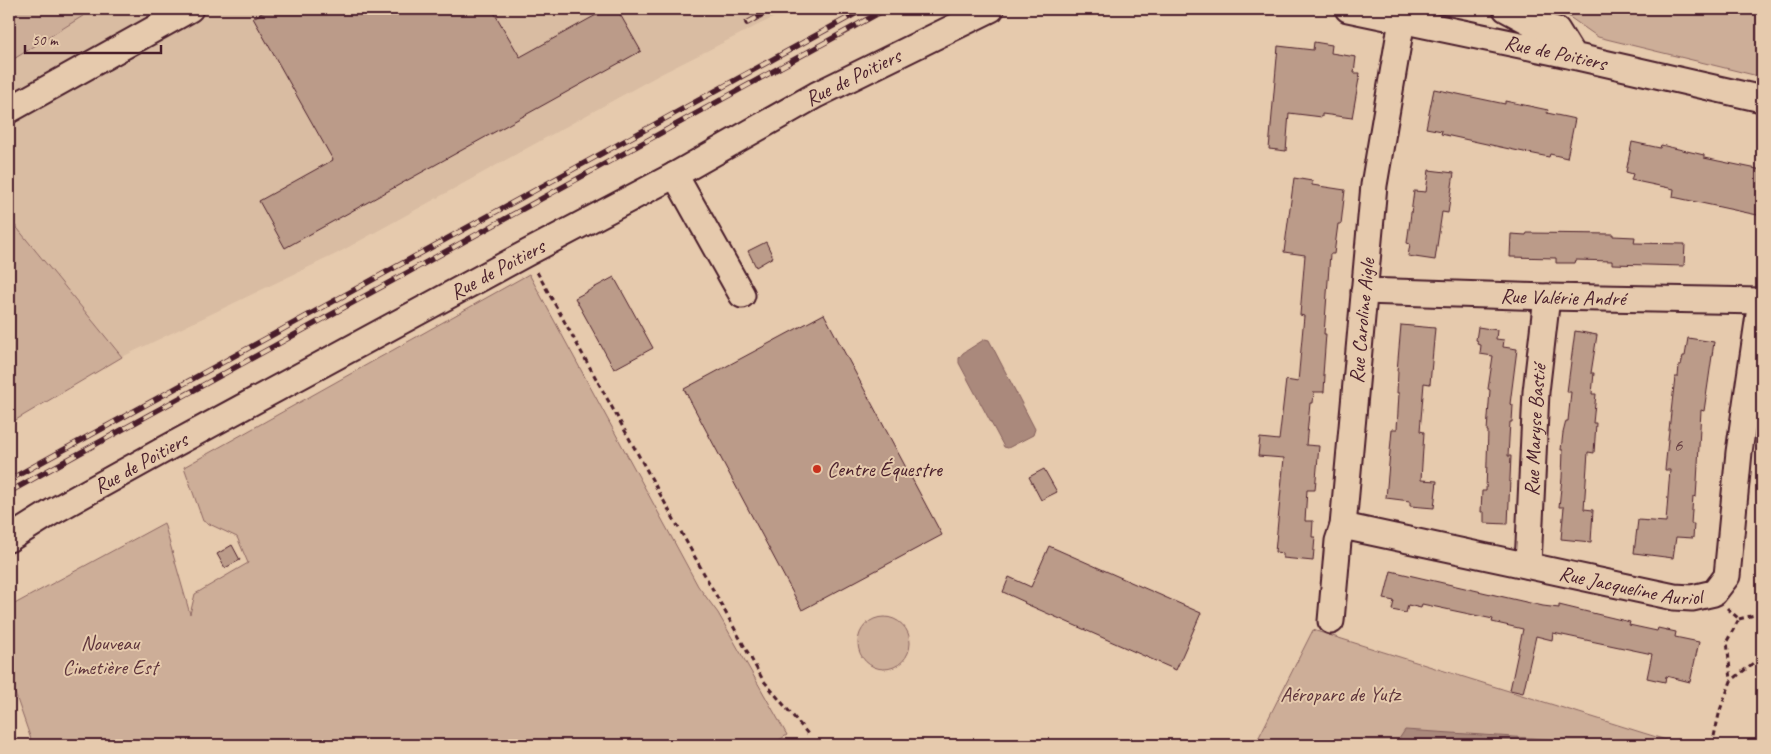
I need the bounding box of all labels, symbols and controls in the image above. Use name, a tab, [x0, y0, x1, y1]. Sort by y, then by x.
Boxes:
scale bar	[25, 22, 161, 54]
street label: Rue de Poitiers	[1502, 29, 1611, 77]
text: 50 m	[32, 31, 59, 50]
street label: Rue de Poitiers	[800, 42, 906, 112]
street label: Rue de Poitiers	[446, 232, 551, 305]
street label: Rue Caroline Aigle	[1343, 256, 1380, 385]
street label: Rue Valérie André	[1500, 282, 1629, 312]
street label: Rue Maryse Bastié	[1518, 360, 1552, 497]
street label: Rue de Poitiers	[89, 426, 194, 499]
house number: 6	[1674, 433, 1684, 457]
place label: Centre Équestre	[827, 456, 943, 482]
marker: Centre Équestre	[811, 463, 823, 475]
street label: Rue Jacqueline Auriol	[1557, 560, 1708, 611]
park label: Nouveau Cimetière Est	[63, 630, 160, 680]
park label: Aéroparc de Yutz	[1280, 681, 1402, 707]

